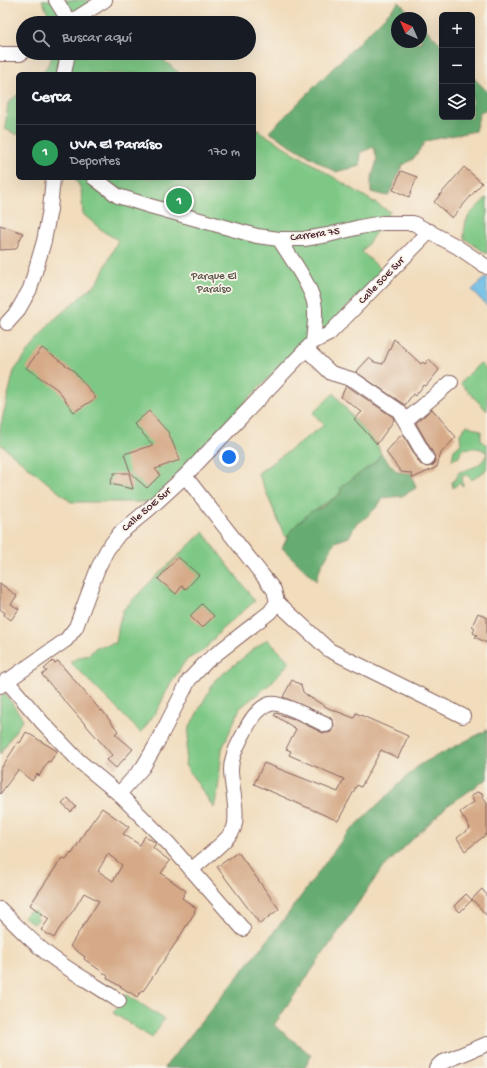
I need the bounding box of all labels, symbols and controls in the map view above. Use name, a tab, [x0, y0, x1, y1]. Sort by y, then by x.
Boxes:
north arrow	[391, 12, 427, 48]
map controls	[439, 12, 475, 120]
button: +	[439, 12, 475, 48]
search box	[16, 16, 256, 60]
icon: search	[30, 27, 52, 49]
text: Buscar aquí	[62, 29, 132, 47]
button: −	[439, 48, 475, 84]
button: layers	[439, 84, 475, 120]
text: Cerca	[32, 88, 71, 108]
text: UVA El Paraíso	[70, 136, 162, 154]
text: 1	[42, 145, 48, 160]
text: 170 m	[208, 145, 240, 160]
text: Deportes	[70, 154, 120, 169]
pin: 1	[166, 186, 192, 216]
street label: Carrera 75	[290, 226, 341, 244]
street label: Calle 50E Sur	[357, 254, 408, 307]
park label: Parque El Paraíso	[190, 271, 237, 296]
your location	[219, 447, 239, 467]
street label: Calle 50E Sur	[120, 485, 175, 534]

